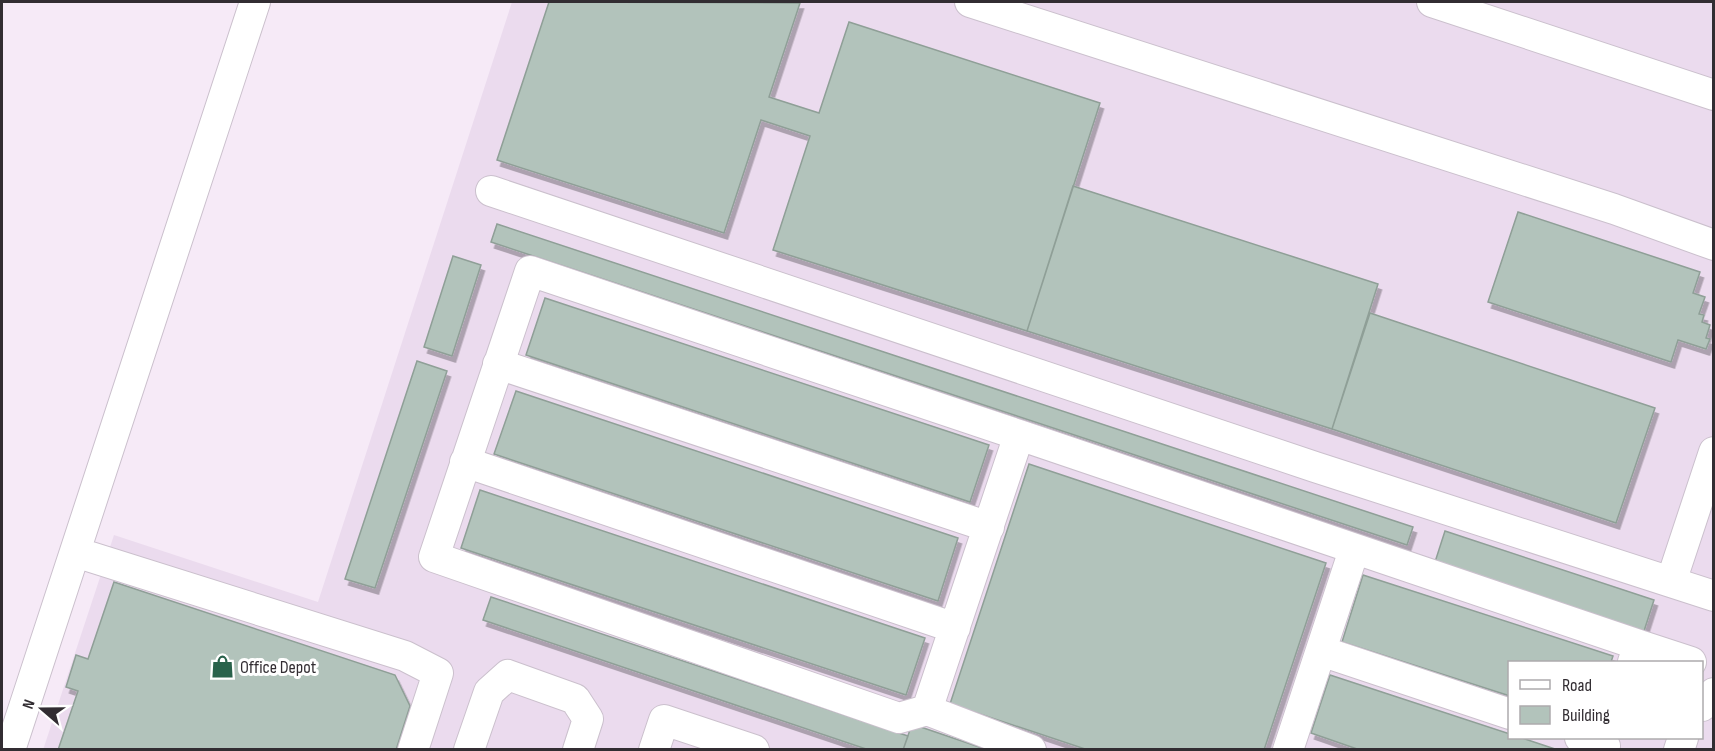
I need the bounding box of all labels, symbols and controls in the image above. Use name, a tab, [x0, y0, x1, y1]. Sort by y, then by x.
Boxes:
shop icon: Office Depot	[209, 654, 235, 680]
place label: Office Depot	[240, 657, 317, 678]
legend	[1508, 661, 1703, 739]
text: Road	[1562, 675, 1592, 696]
north arrow	[12, 679, 72, 739]
text: N	[19, 697, 40, 712]
text: Building	[1562, 705, 1610, 726]

